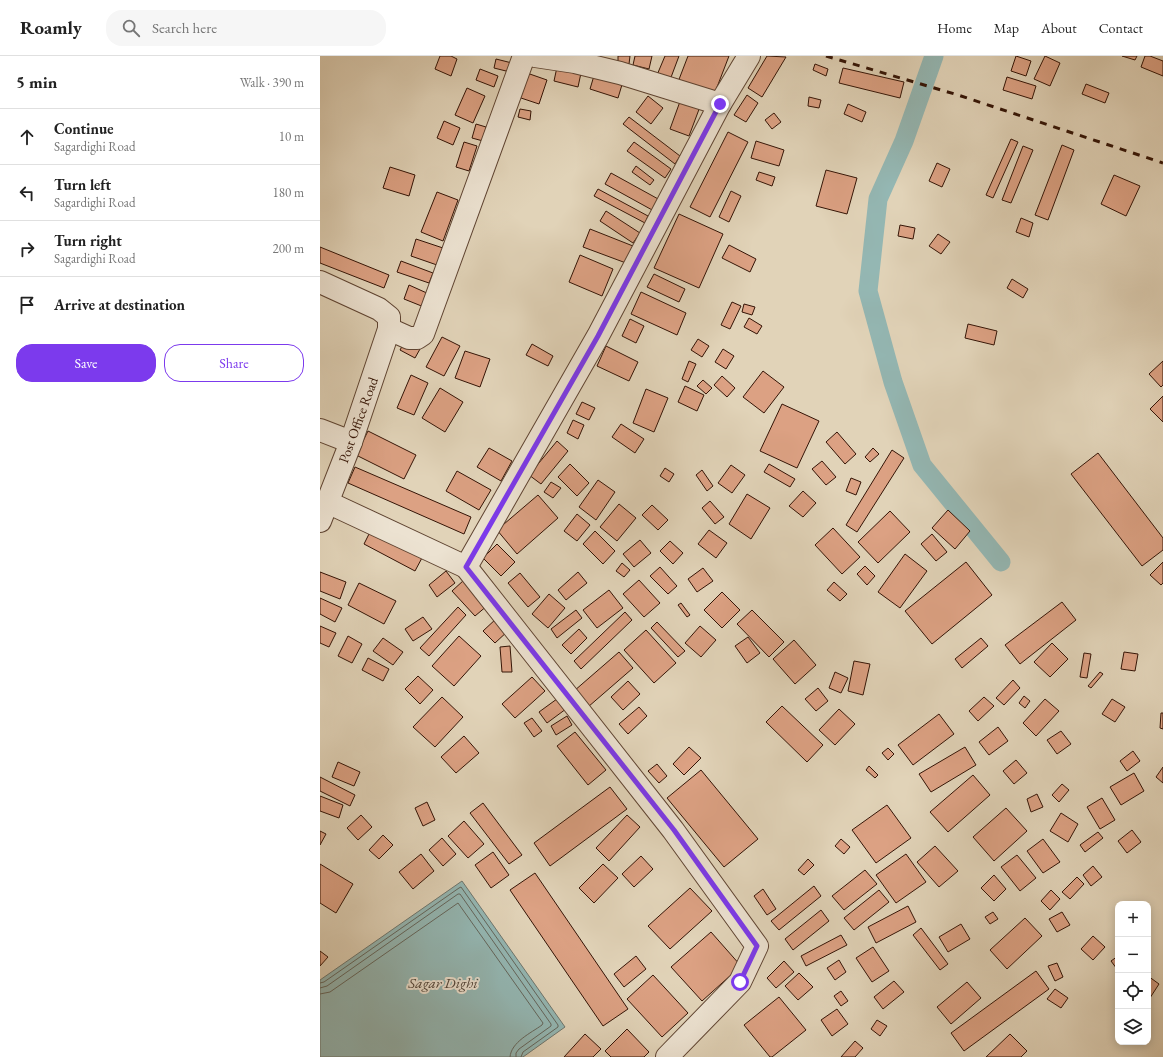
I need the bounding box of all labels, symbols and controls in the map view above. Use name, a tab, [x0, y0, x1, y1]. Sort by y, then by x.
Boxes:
search box	[106, 10, 386, 46]
text: Roamly	[20, 15, 82, 40]
icon: search	[120, 17, 142, 39]
text: Search here	[152, 18, 217, 37]
text: Home	[937, 19, 972, 37]
text: Map	[994, 19, 1019, 37]
text: About	[1041, 19, 1077, 37]
text: Contact	[1099, 19, 1143, 37]
text: 5 min	[16, 71, 57, 93]
text: Walk · 390 m	[240, 74, 304, 91]
route end	[711, 95, 729, 113]
text: Continue	[54, 119, 114, 138]
icon: ahead	[16, 126, 38, 148]
text: 10 m	[279, 128, 304, 145]
text: Sagardighi Road	[54, 138, 136, 155]
text: Turn left	[54, 175, 111, 194]
icon: left	[16, 182, 38, 204]
text: 180 m	[273, 184, 304, 201]
text: Sagardighi Road	[54, 194, 136, 211]
text: Turn right	[54, 231, 122, 250]
icon: right	[16, 238, 38, 260]
text: 200 m	[273, 240, 304, 257]
text: Sagardighi Road	[54, 250, 136, 267]
icon: arrive	[16, 294, 38, 316]
text: Arrive at destination	[54, 295, 185, 314]
button: Save	[16, 344, 156, 382]
button: Share	[164, 344, 304, 382]
street label: Post Office Road	[334, 374, 382, 465]
map controls	[1115, 901, 1151, 1045]
button: +	[1115, 901, 1151, 937]
button: −	[1115, 937, 1151, 973]
water label: Sagar Dighi	[407, 973, 478, 992]
route start	[731, 973, 749, 991]
button: locate	[1115, 973, 1151, 1009]
button: layers	[1115, 1009, 1151, 1045]

